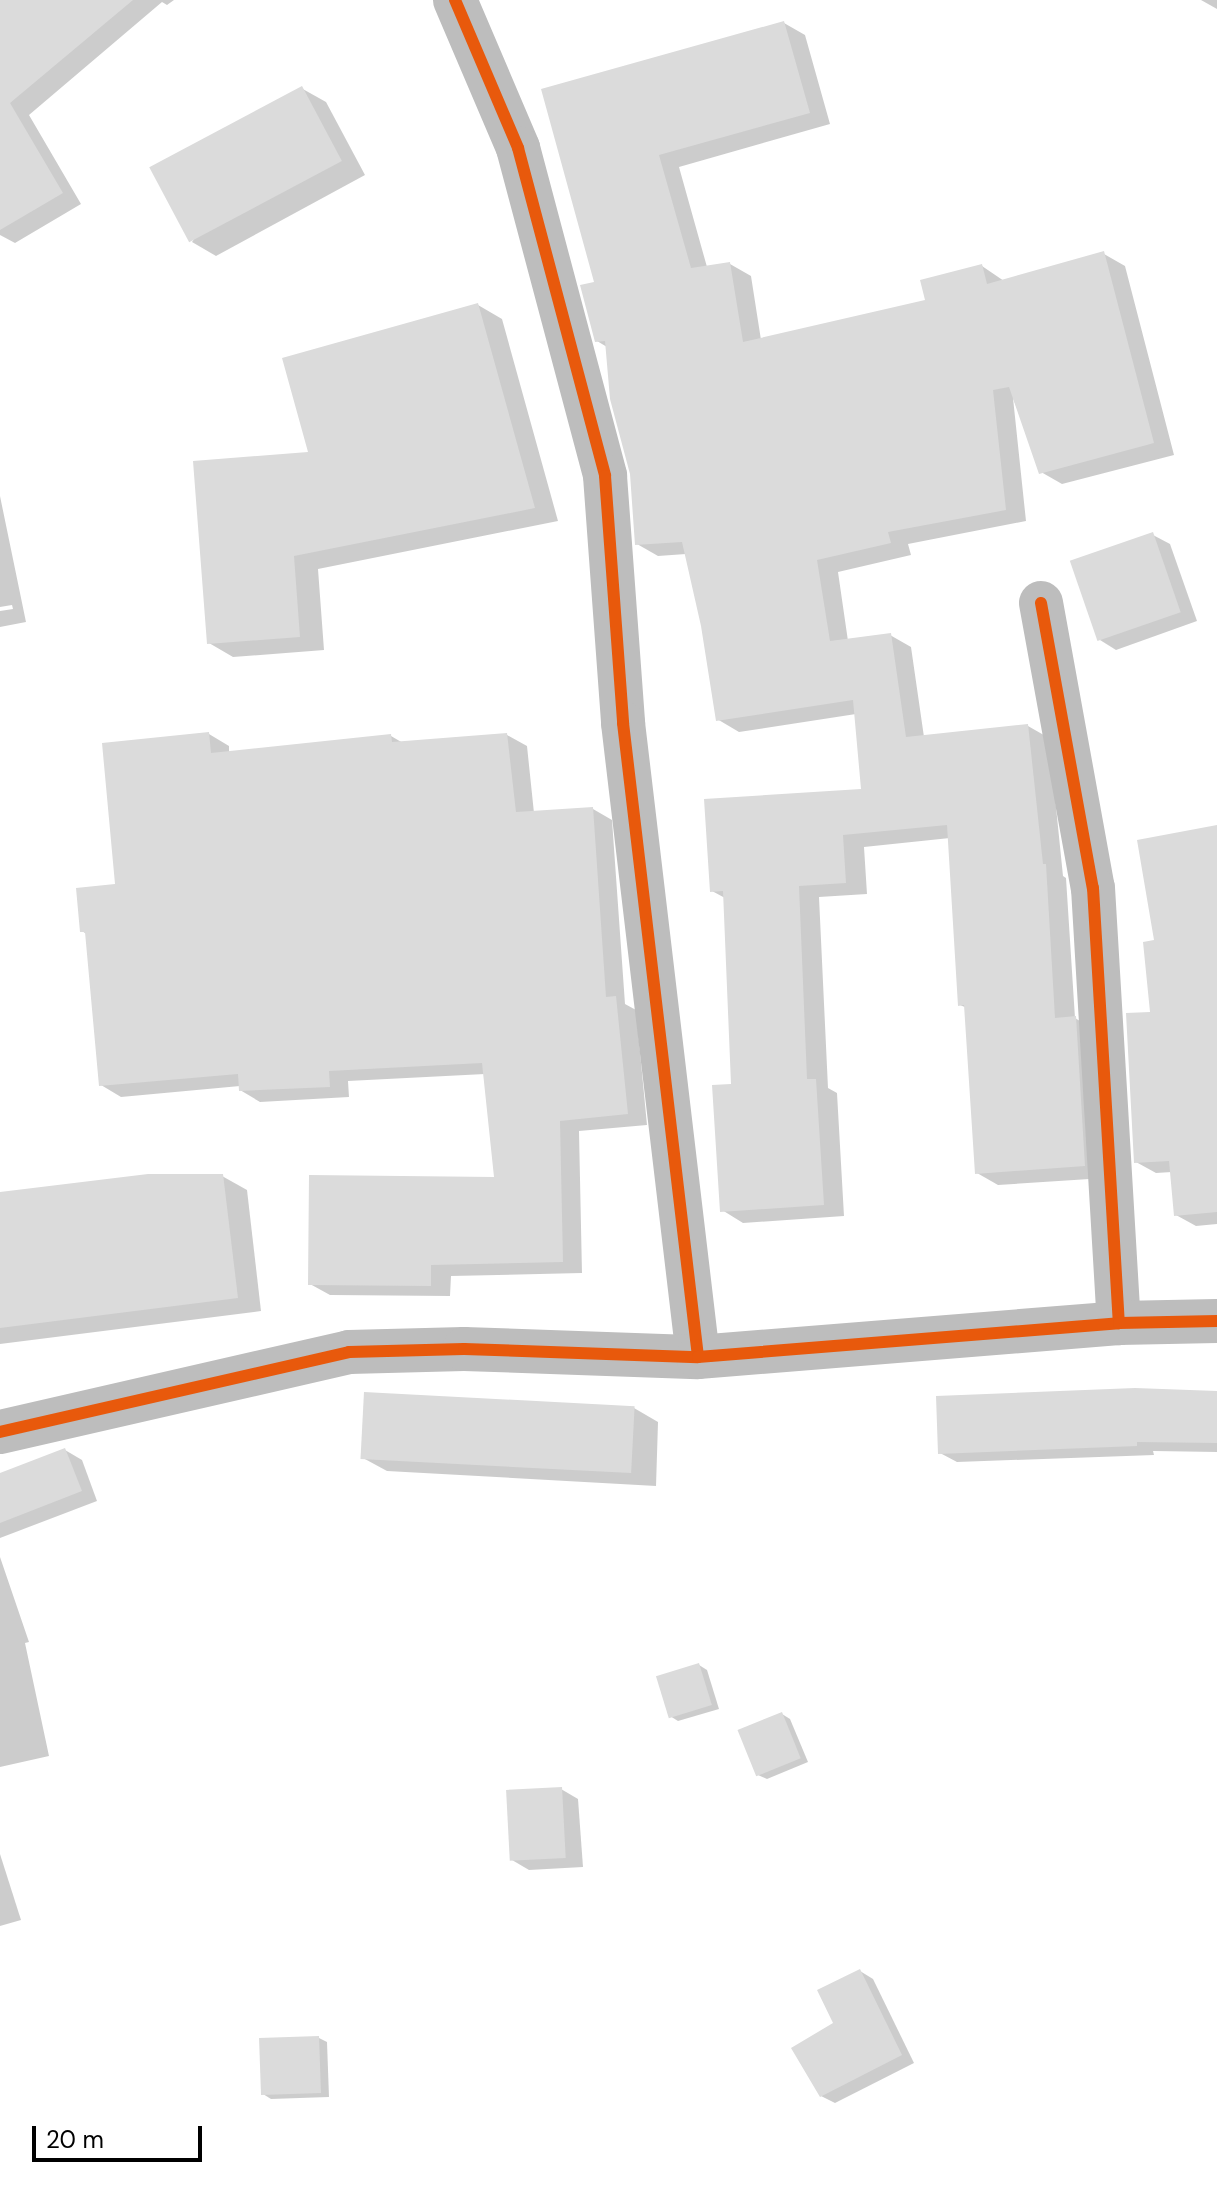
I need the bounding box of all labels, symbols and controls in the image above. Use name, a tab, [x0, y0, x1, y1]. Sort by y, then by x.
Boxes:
scale bar	[36, 2110, 206, 2160]
text: 20 m	[46, 2124, 104, 2155]

